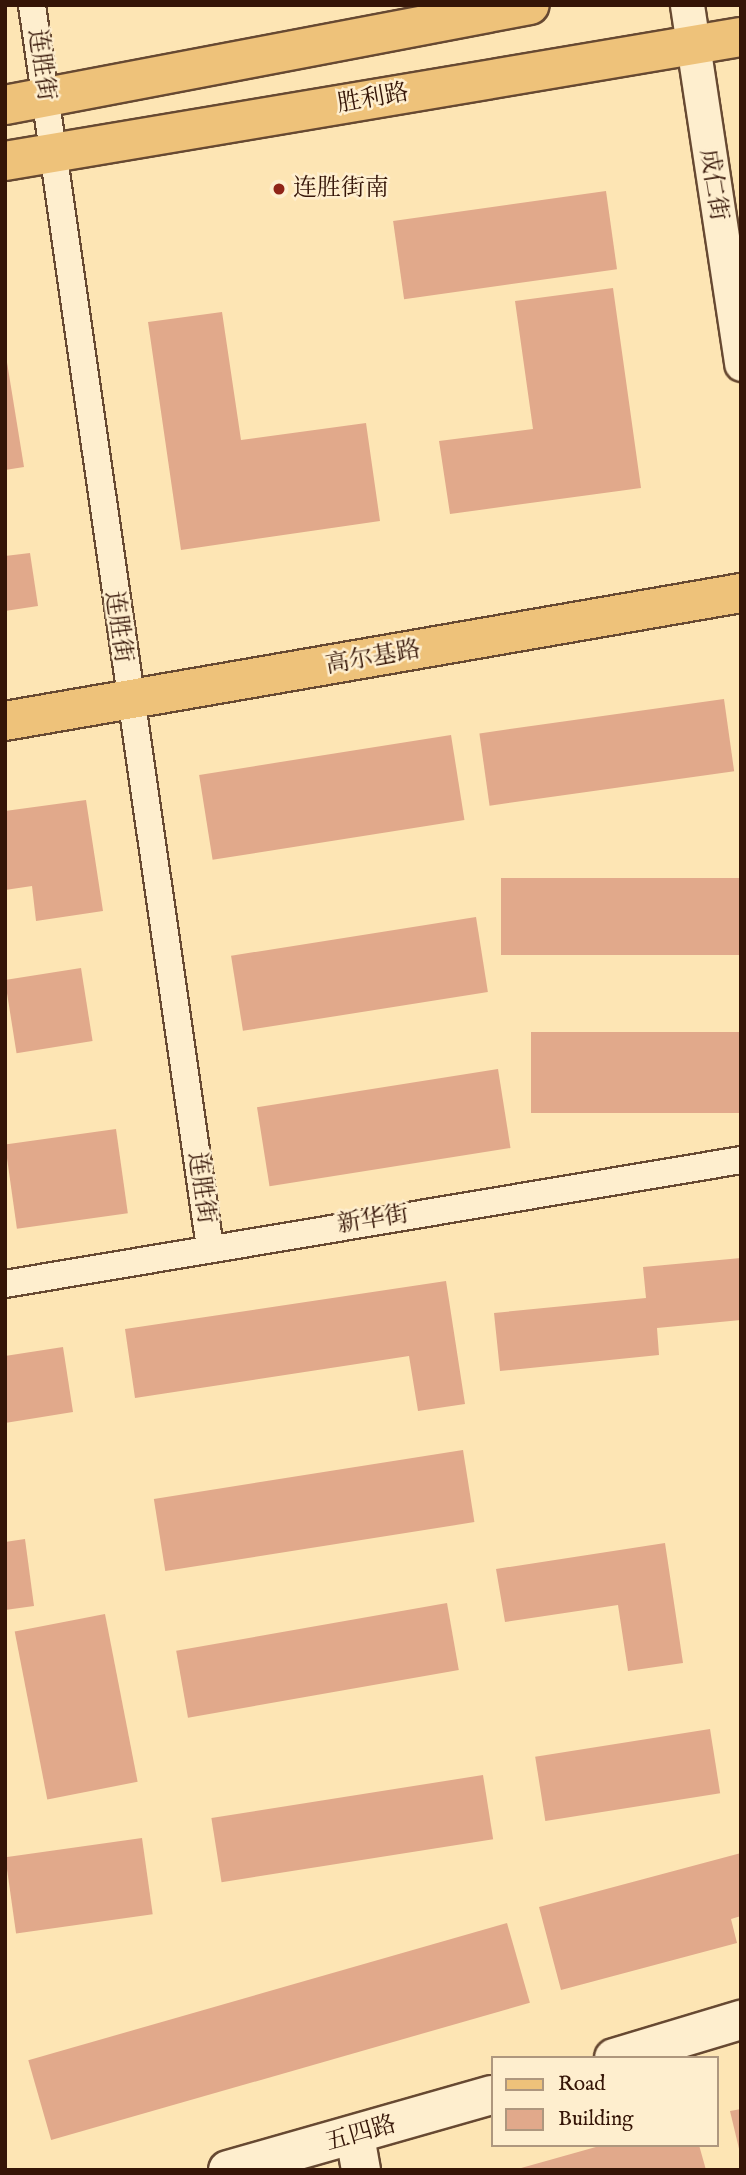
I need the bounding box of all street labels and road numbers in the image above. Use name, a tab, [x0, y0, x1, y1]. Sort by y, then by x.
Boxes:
street label: 连胜街	[22, 27, 60, 103]
street label: 胜利路	[335, 79, 411, 119]
street label: 成仁街	[693, 147, 733, 223]
street label: 连胜街	[99, 589, 137, 665]
street label: 高尔基路	[323, 635, 423, 681]
street label: 连胜街	[182, 1150, 220, 1226]
street label: 新华街	[335, 1200, 411, 1240]
street label: 五四路	[322, 2110, 400, 2158]

